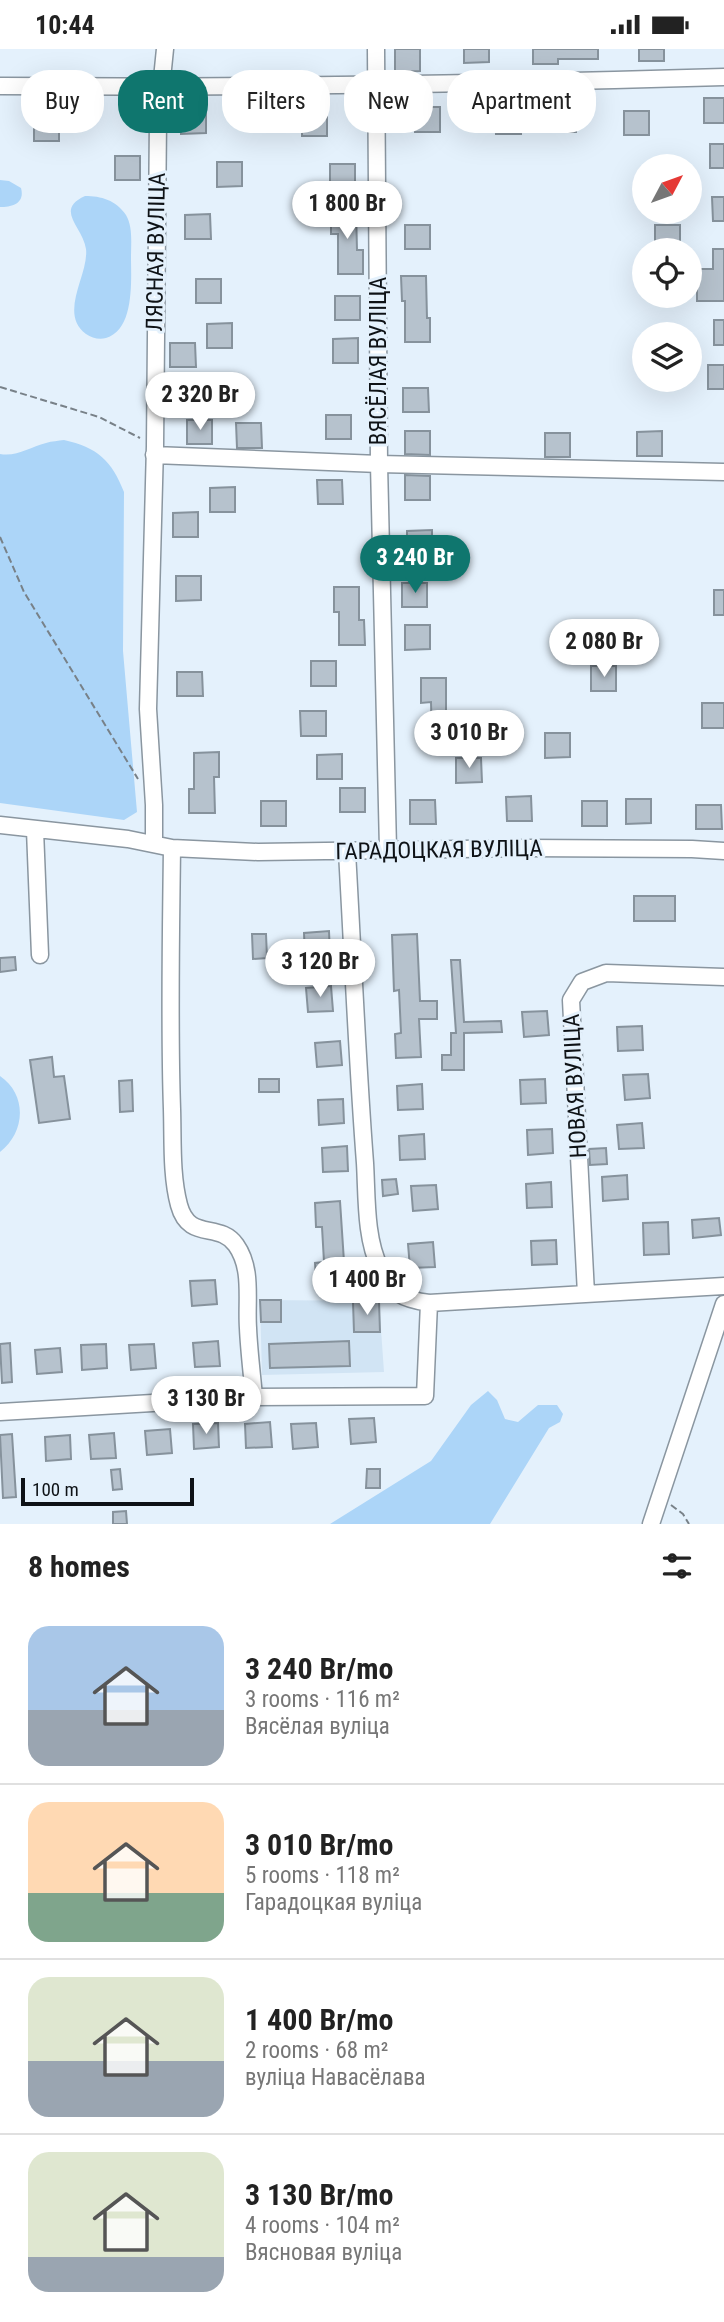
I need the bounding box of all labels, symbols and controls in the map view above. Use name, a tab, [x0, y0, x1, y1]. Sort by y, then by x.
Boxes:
text: 10:44	[35, 10, 95, 40]
chip: Buy	[21, 70, 104, 133]
chip: Rent	[118, 70, 208, 133]
chip: Filters	[222, 70, 330, 133]
chip: New	[344, 70, 433, 133]
chip: Apartment	[447, 70, 596, 133]
north arrow	[632, 154, 702, 224]
map controls	[632, 154, 702, 392]
street label: ЛЯСНАЯ ВУЛІЦА	[141, 172, 171, 332]
pin: 1 800 Br	[275, 181, 419, 241]
text: 1 800 Br	[308, 190, 386, 217]
button: locate	[632, 238, 702, 308]
street label: ВЯСЁЛАЯ ВУЛІЦА	[365, 277, 392, 445]
button: layers	[632, 322, 702, 392]
pin: 2 320 Br	[128, 373, 272, 432]
text: 2 320 Br	[161, 381, 239, 408]
pin: 3 240 Br	[343, 535, 487, 595]
text: 3 240 Br	[376, 544, 454, 571]
pin: 2 080 Br	[532, 619, 676, 679]
text: 2 080 Br	[565, 628, 643, 655]
pin: 3 010 Br	[397, 711, 541, 770]
text: 3 010 Br	[430, 719, 508, 746]
street label: ГАРАДОЦКАЯ ВУЛІЦА	[335, 835, 543, 865]
pin: 3 120 Br	[248, 939, 392, 999]
text: 3 120 Br	[281, 948, 359, 975]
street label: НОВАЯ ВУЛІЦА	[558, 1013, 592, 1159]
pin: 1 400 Br	[295, 1257, 439, 1317]
text: 1 400 Br	[328, 1266, 406, 1293]
pin: 3 130 Br	[134, 1377, 278, 1436]
text: 3 130 Br	[167, 1385, 245, 1412]
scale bar	[21, 1475, 194, 1507]
text: 100 m	[32, 1478, 79, 1501]
icon: filters	[658, 1547, 696, 1585]
text: 8 homes	[28, 1549, 130, 1584]
text: 3 240 Br/mo	[245, 1651, 393, 1686]
icon: home	[84, 1654, 168, 1738]
text: 3 rooms · 116 m²	[245, 1686, 400, 1713]
text: Вясёлая вуліца	[245, 1713, 390, 1740]
text: 3 010 Br/mo	[245, 1827, 393, 1862]
icon: home	[84, 1830, 168, 1914]
text: 5 rooms · 118 m²	[245, 1862, 400, 1889]
text: Гарадоцкая вуліца	[245, 1889, 422, 1916]
text: 1 400 Br/mo	[245, 2002, 393, 2037]
icon: home	[84, 2005, 168, 2089]
text: 2 rooms · 68 m²	[245, 2037, 388, 2064]
text: вуліца Навасёлава	[245, 2064, 426, 2091]
text: 3 130 Br/mo	[245, 2177, 393, 2212]
icon: home	[84, 2180, 168, 2264]
text: 4 rooms · 104 m²	[245, 2212, 400, 2239]
text: Вясновая вуліца	[245, 2239, 402, 2266]

